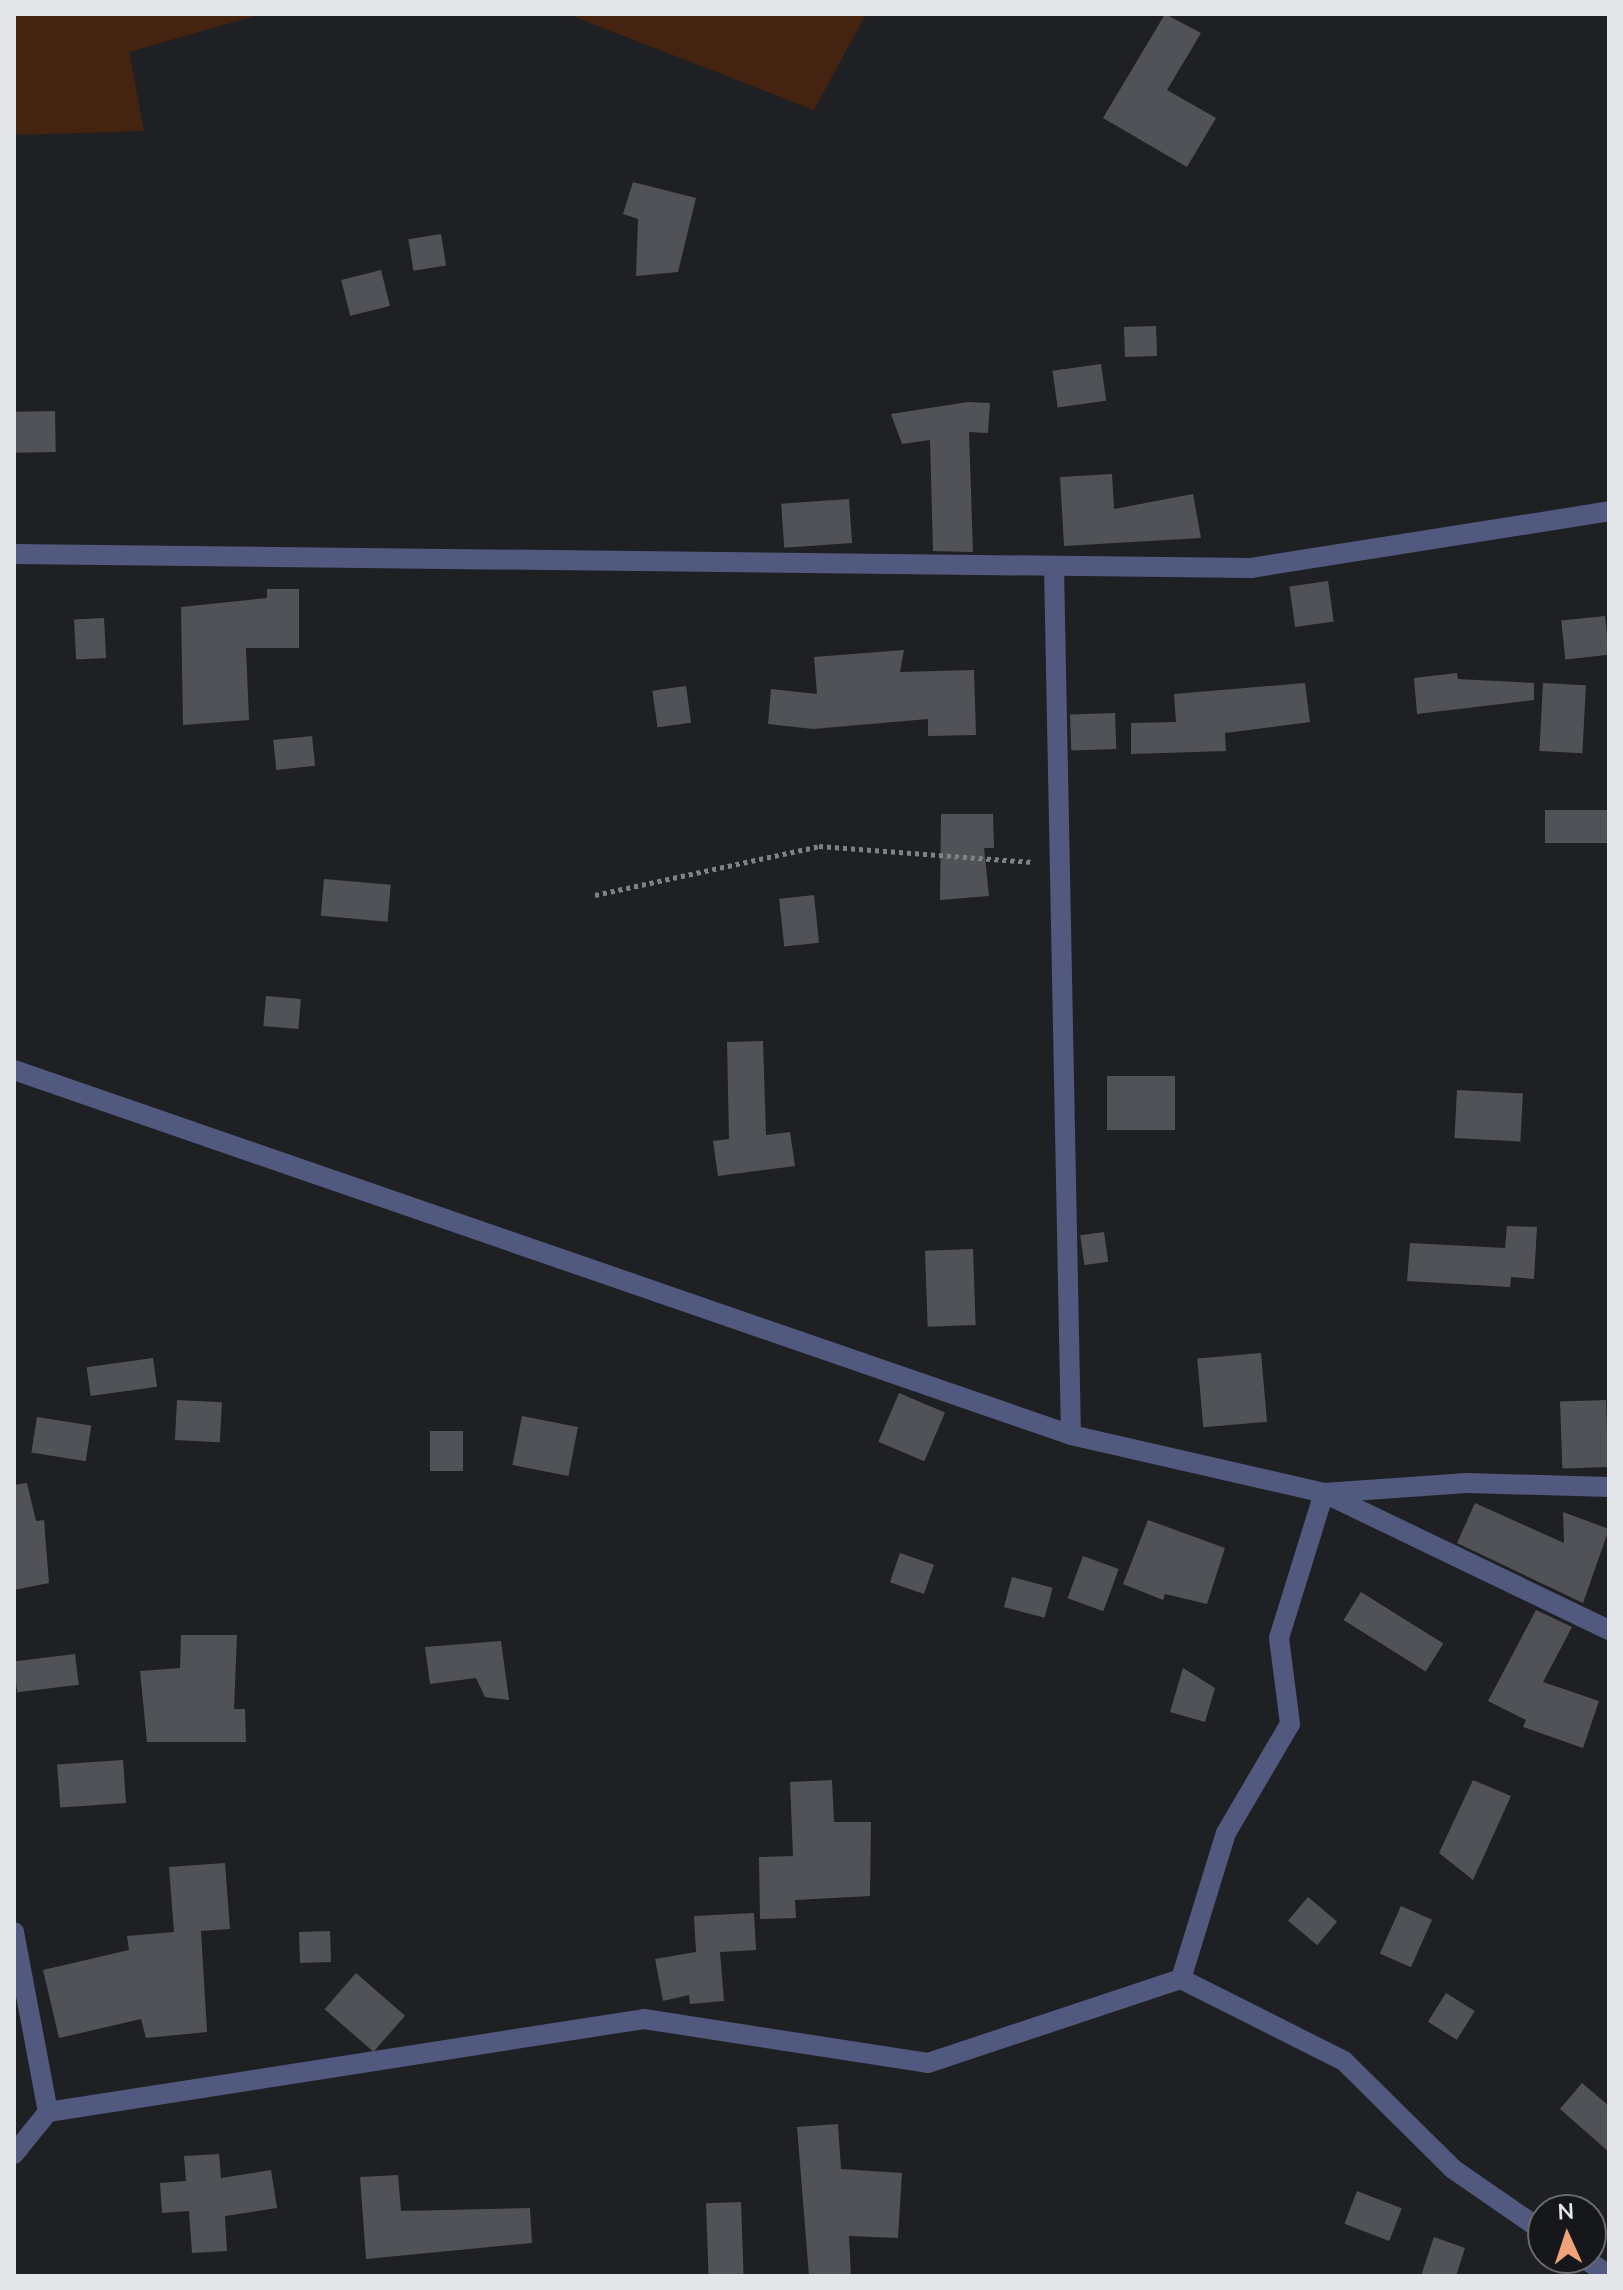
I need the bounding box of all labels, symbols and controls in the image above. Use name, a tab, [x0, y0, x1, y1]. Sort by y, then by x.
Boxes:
north arrow	[1527, 2194, 1607, 2274]
text: N	[1557, 2197, 1575, 2227]

